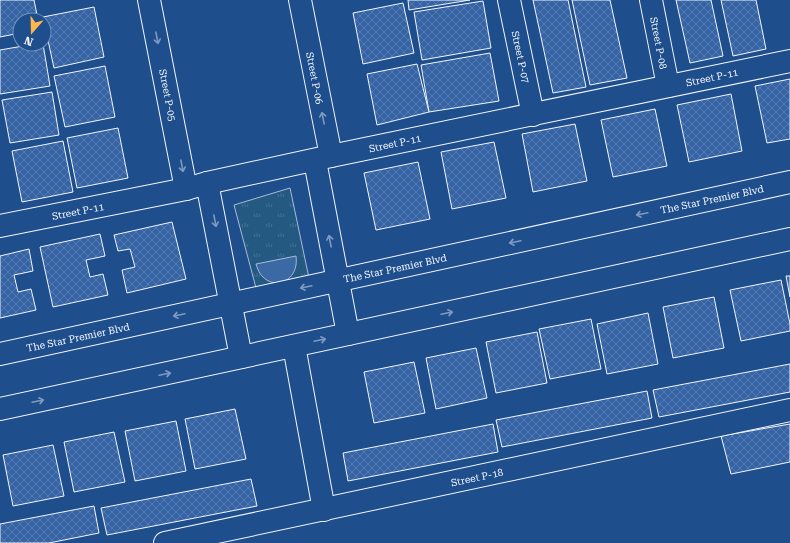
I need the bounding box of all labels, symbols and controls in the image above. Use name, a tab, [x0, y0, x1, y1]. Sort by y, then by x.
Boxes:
north arrow	[12, 12, 52, 52]
street label: Street P-08	[648, 16, 669, 71]
street label: Street P-07	[510, 30, 532, 85]
one-way arrow	[153, 31, 161, 44]
text: N	[22, 33, 35, 48]
street label: Street P-06	[304, 51, 325, 106]
street label: Street P-11	[685, 66, 740, 88]
street label: Street P-05	[157, 68, 178, 123]
one-way arrow	[319, 112, 327, 125]
street label: Street P-11	[368, 132, 423, 154]
one-way arrow	[178, 159, 186, 172]
street label: The Star Premier Blvd	[659, 183, 765, 216]
street label: Street P-11	[51, 201, 106, 222]
one-way arrow	[636, 210, 649, 218]
one-way arrow	[211, 214, 219, 227]
one-way arrow	[326, 235, 334, 248]
one-way arrow	[509, 238, 522, 246]
street label: The Star Premier Blvd	[342, 252, 448, 285]
one-way arrow	[300, 284, 313, 292]
one-way arrow	[440, 309, 453, 317]
one-way arrow	[173, 312, 186, 320]
street label: The Star Premier Blvd	[25, 321, 131, 354]
one-way arrow	[313, 336, 326, 344]
one-way arrow	[158, 369, 171, 377]
one-way arrow	[31, 397, 44, 405]
street label: Street P-18	[450, 466, 505, 488]

